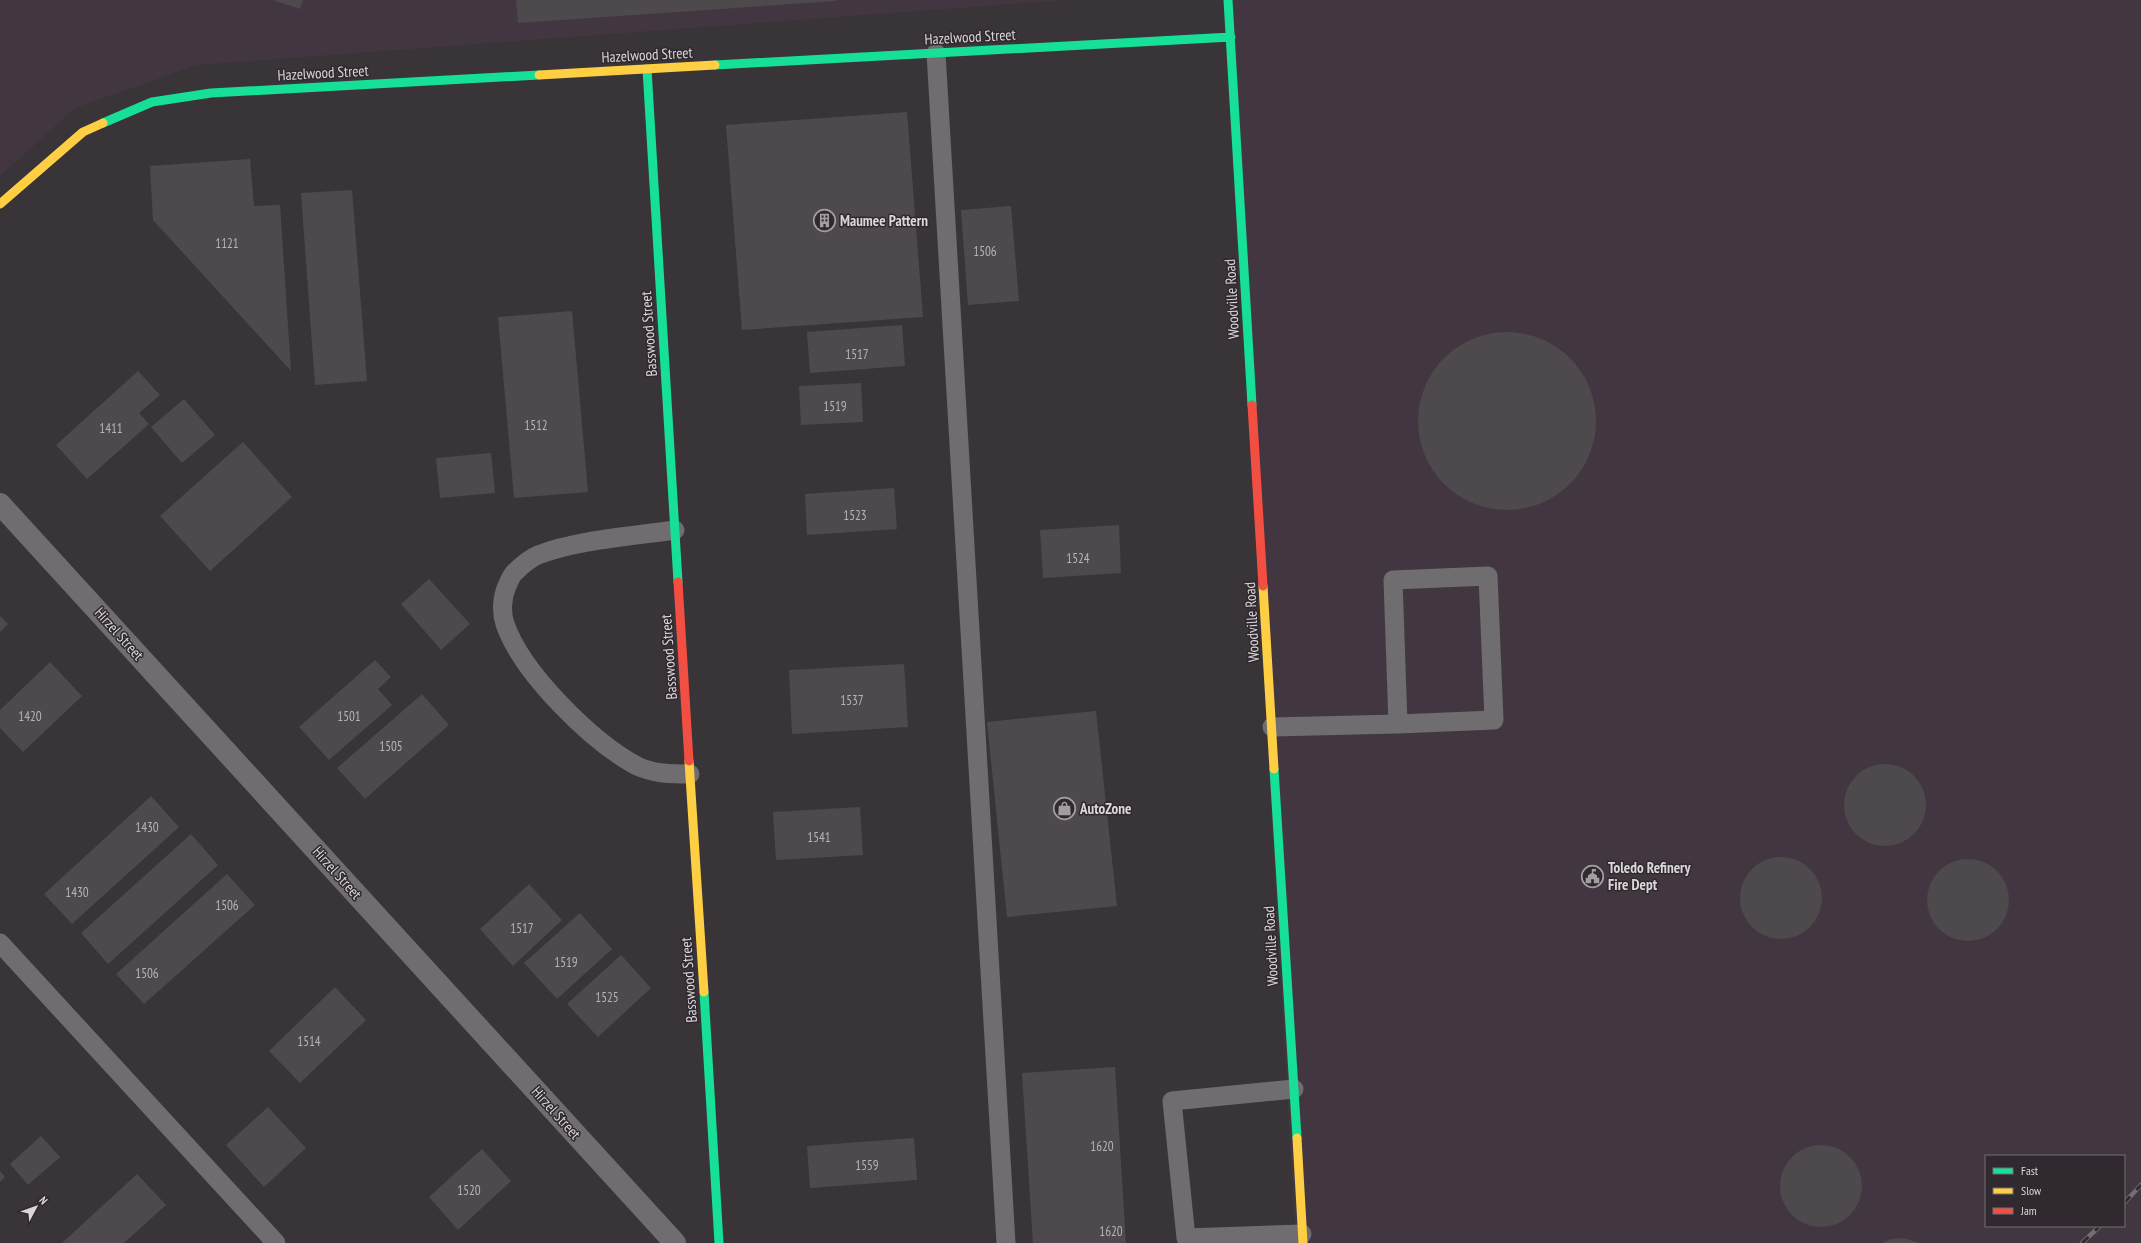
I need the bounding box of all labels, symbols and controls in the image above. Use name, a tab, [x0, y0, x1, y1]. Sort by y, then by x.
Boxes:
street label: Hazelwood Street	[924, 25, 1016, 48]
street label: Hazelwood Street	[601, 43, 693, 66]
street label: Hazelwood Street	[277, 61, 369, 84]
building icon: Maumee Pattern	[812, 208, 838, 234]
place label: Maumee Pattern	[840, 211, 928, 230]
house number: 1121	[215, 235, 239, 252]
house number: 1506	[973, 243, 997, 260]
street label: Woodville Road	[1220, 259, 1243, 339]
street label: Basswood Street	[636, 291, 661, 377]
house number: 1517	[845, 346, 869, 363]
house number: 1519	[823, 398, 847, 415]
house number: 1512	[524, 417, 548, 434]
house number: 1411	[99, 420, 123, 437]
house number: 1523	[843, 507, 867, 524]
house number: 1524	[1066, 550, 1090, 567]
street label: Woodville Road	[1240, 582, 1263, 662]
street label: Hirzel Street	[91, 603, 148, 664]
street label: Basswood Street	[656, 614, 681, 700]
house number: 1537	[840, 692, 864, 709]
house number: 1420	[18, 708, 42, 725]
house number: 1501	[337, 708, 361, 725]
house number: 1505	[379, 738, 403, 755]
shop icon: AutoZone	[1052, 796, 1078, 822]
place label: AutoZone	[1079, 799, 1131, 818]
house number: 1430	[135, 819, 159, 836]
house number: 1541	[807, 829, 831, 846]
street label: Hirzel Street	[309, 842, 366, 903]
place label: Toledo Refinery Fire Dept	[1608, 858, 1692, 894]
public building icon: Toledo Refinery Fire Dept	[1579, 864, 1605, 890]
house number: 1430	[65, 884, 89, 901]
house number: 1506	[215, 897, 239, 914]
street label: Woodville Road	[1259, 906, 1282, 986]
house number: 1517	[510, 920, 534, 937]
street label: Basswood Street	[676, 937, 701, 1023]
house number: 1519	[554, 954, 578, 971]
house number: 1506	[135, 965, 159, 982]
house number: 1525	[595, 989, 619, 1006]
house number: 1514	[297, 1033, 321, 1050]
street label: Hirzel Street	[528, 1082, 585, 1143]
house number: 1620	[1090, 1138, 1114, 1155]
legend	[1985, 1155, 2125, 1227]
house number: 1559	[855, 1157, 879, 1174]
text: Fast	[2021, 1163, 2039, 1178]
house number: 1520	[457, 1182, 481, 1199]
text: Slow	[2021, 1183, 2042, 1198]
north arrow	[16, 1187, 56, 1227]
text: N	[36, 1194, 51, 1207]
text: Jam	[2020, 1203, 2037, 1218]
house number: 1620	[1099, 1223, 1123, 1240]

